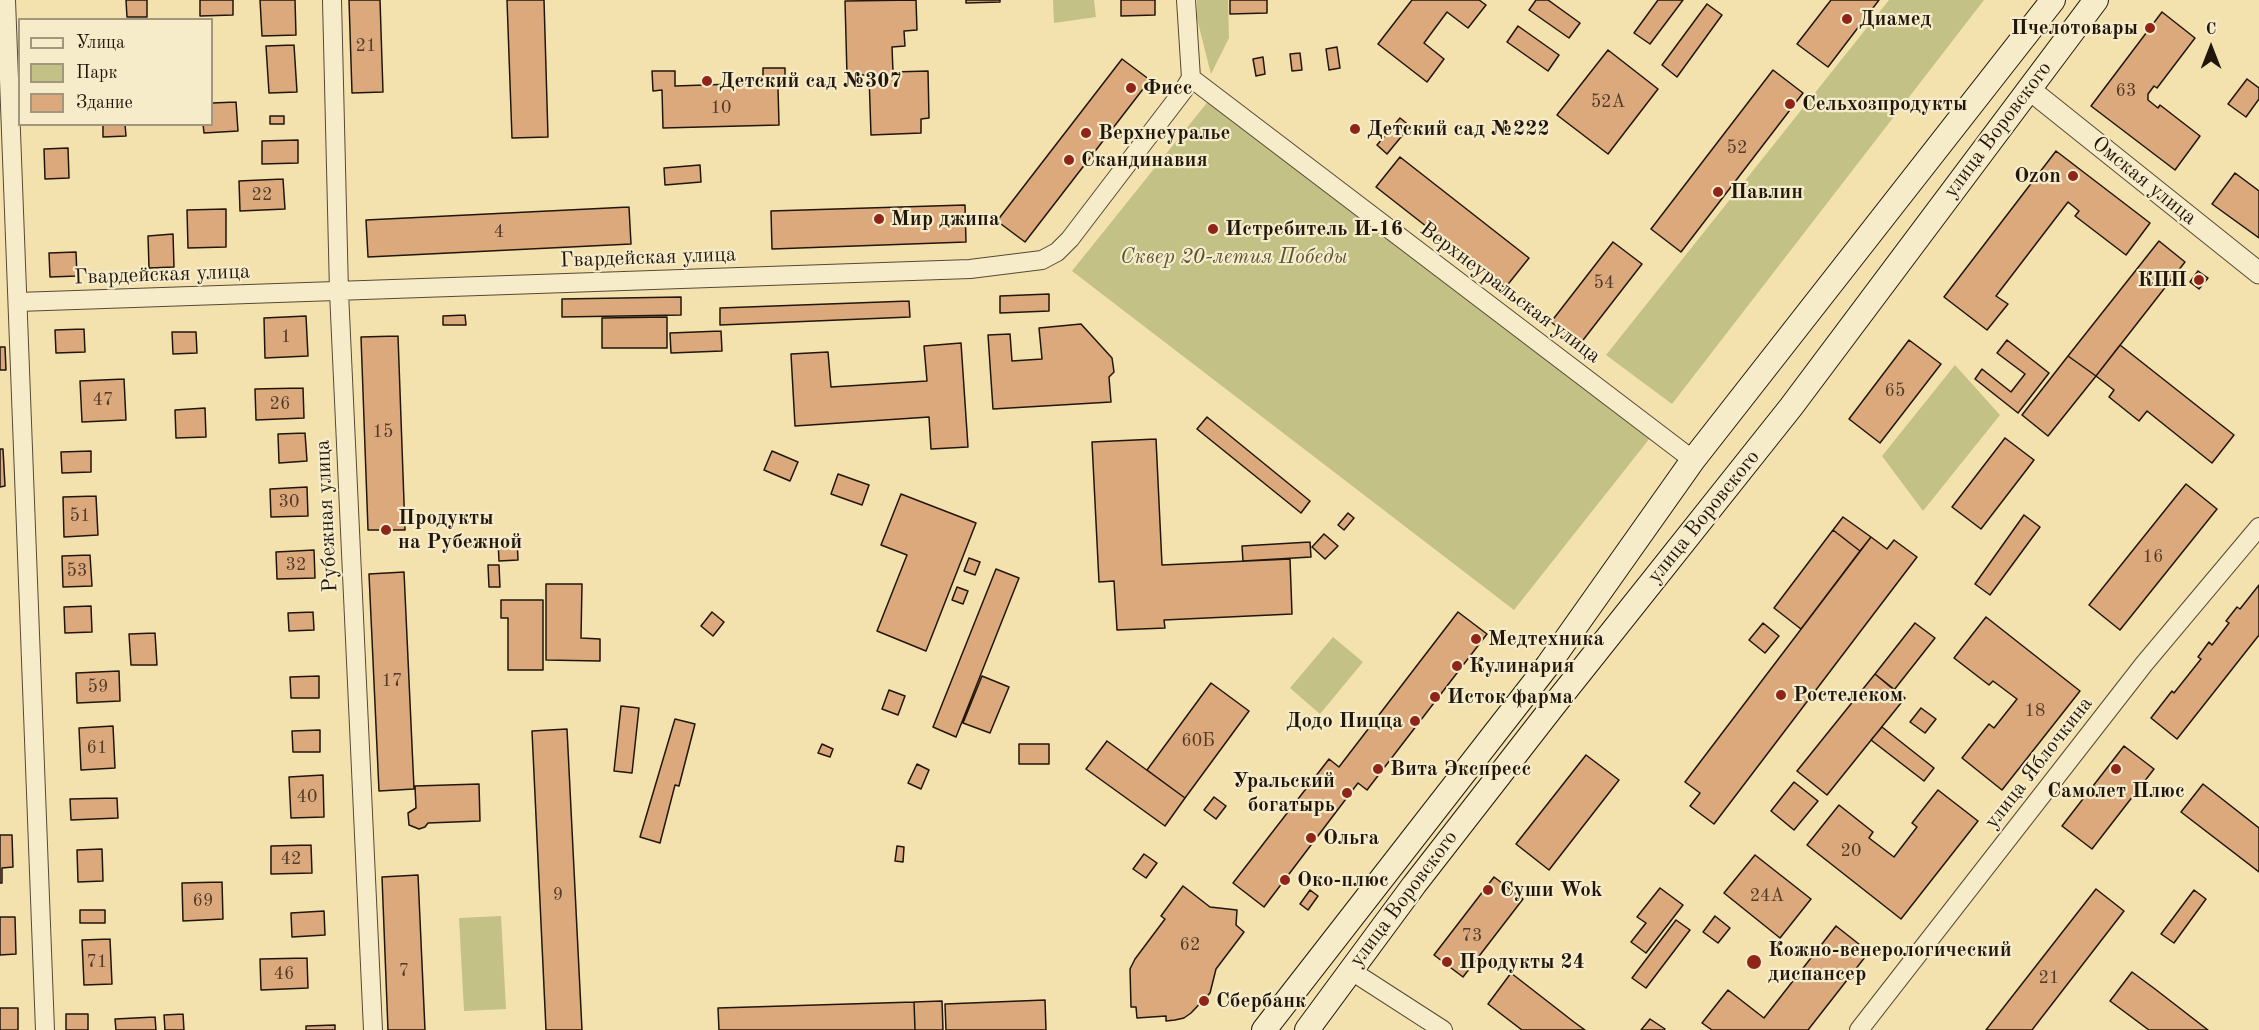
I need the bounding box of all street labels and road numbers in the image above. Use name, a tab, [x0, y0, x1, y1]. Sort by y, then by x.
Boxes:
street label: улица Воровского	[1938, 57, 2058, 203]
street label: Омская улица	[2087, 131, 2201, 231]
street label: Верхнеуральская улица	[1415, 217, 1605, 369]
street label: Гвардейская улица	[559, 242, 737, 274]
street label: Гвардейская улица	[73, 259, 251, 291]
street label: Рубежная улица	[310, 439, 344, 593]
street label: улица Воровского	[1642, 445, 1766, 589]
street label: улица Яблочкина	[1980, 692, 2098, 834]
street label: улица Воровского	[1344, 826, 1464, 972]

